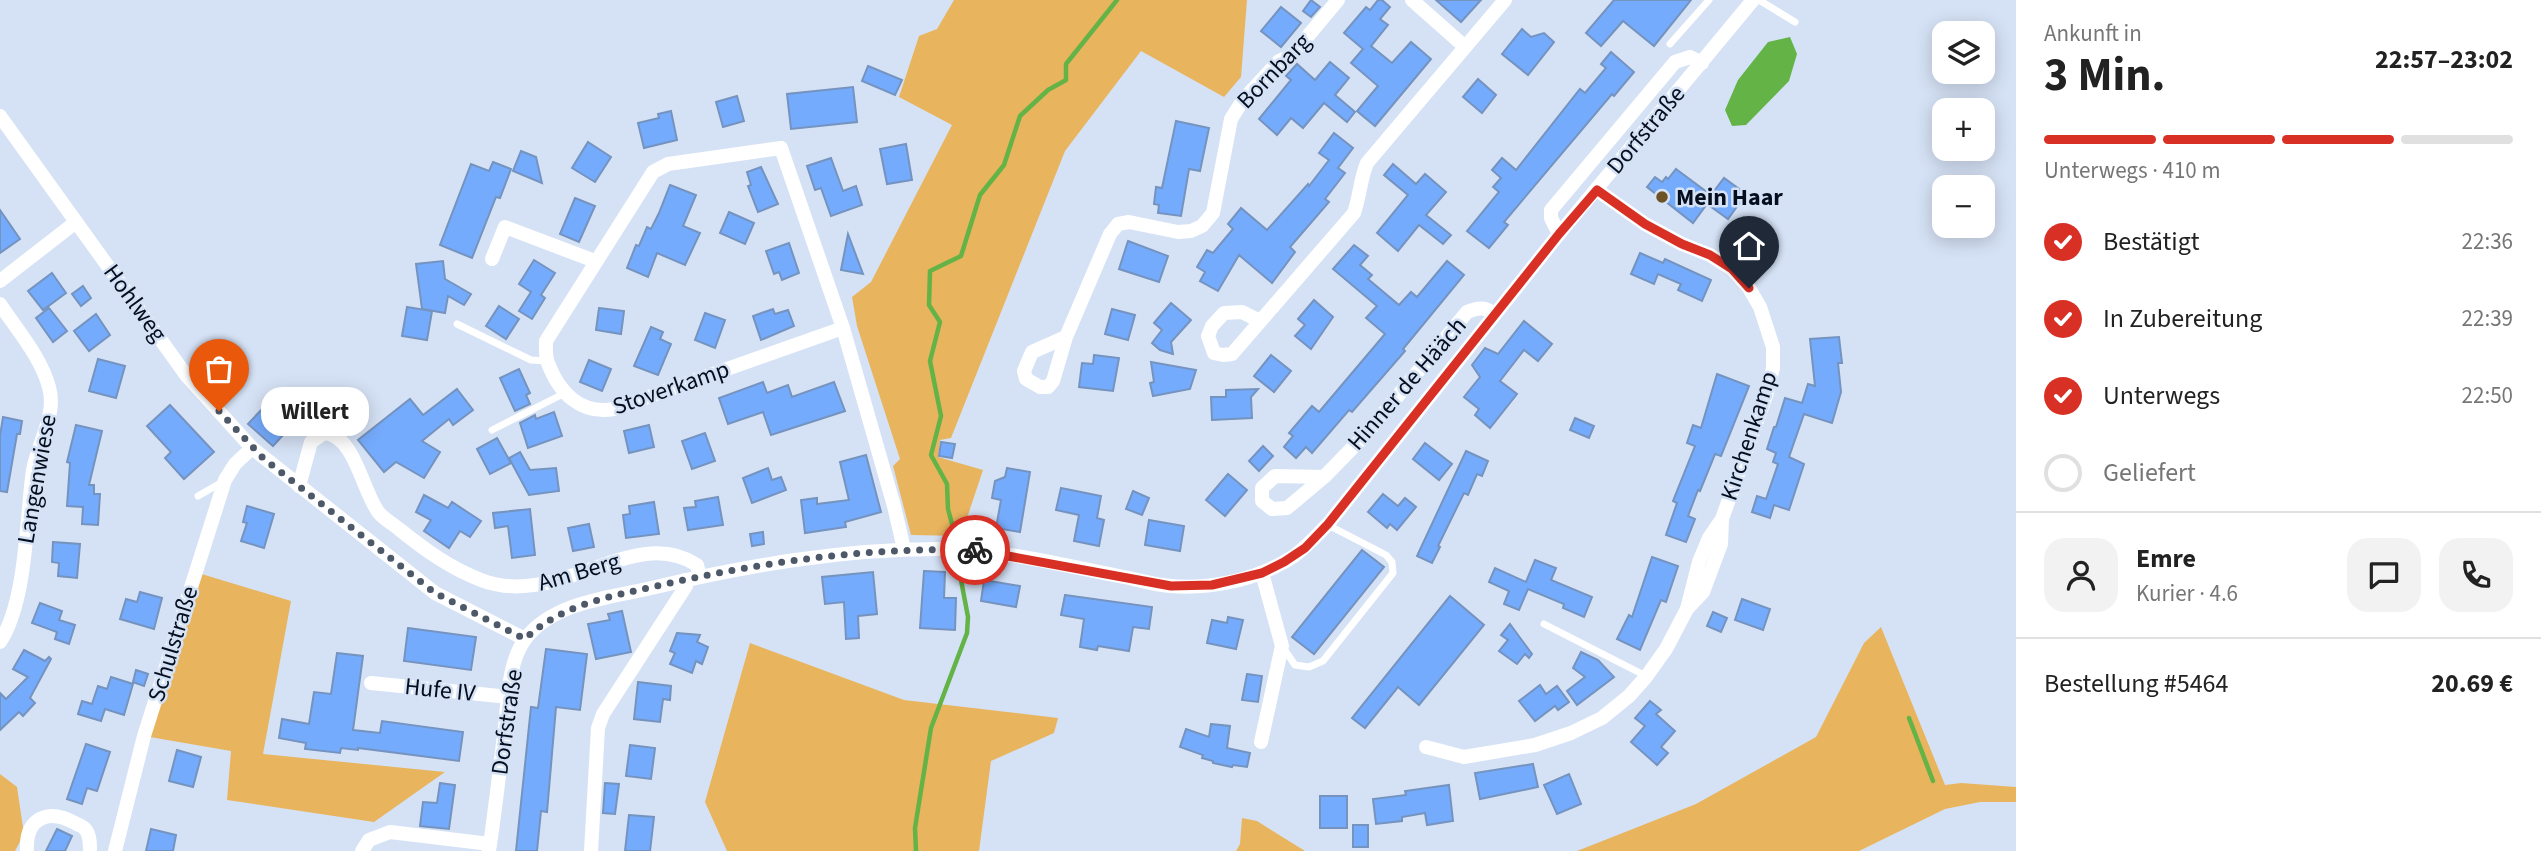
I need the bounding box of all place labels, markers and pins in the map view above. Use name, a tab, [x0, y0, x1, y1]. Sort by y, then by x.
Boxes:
place label: Mein Haar	[1676, 180, 1783, 215]
marker: Mein Haar	[1654, 189, 1670, 205]
pin	[1719, 216, 1779, 288]
pin	[189, 339, 249, 411]
callout: Willert	[261, 386, 370, 436]

